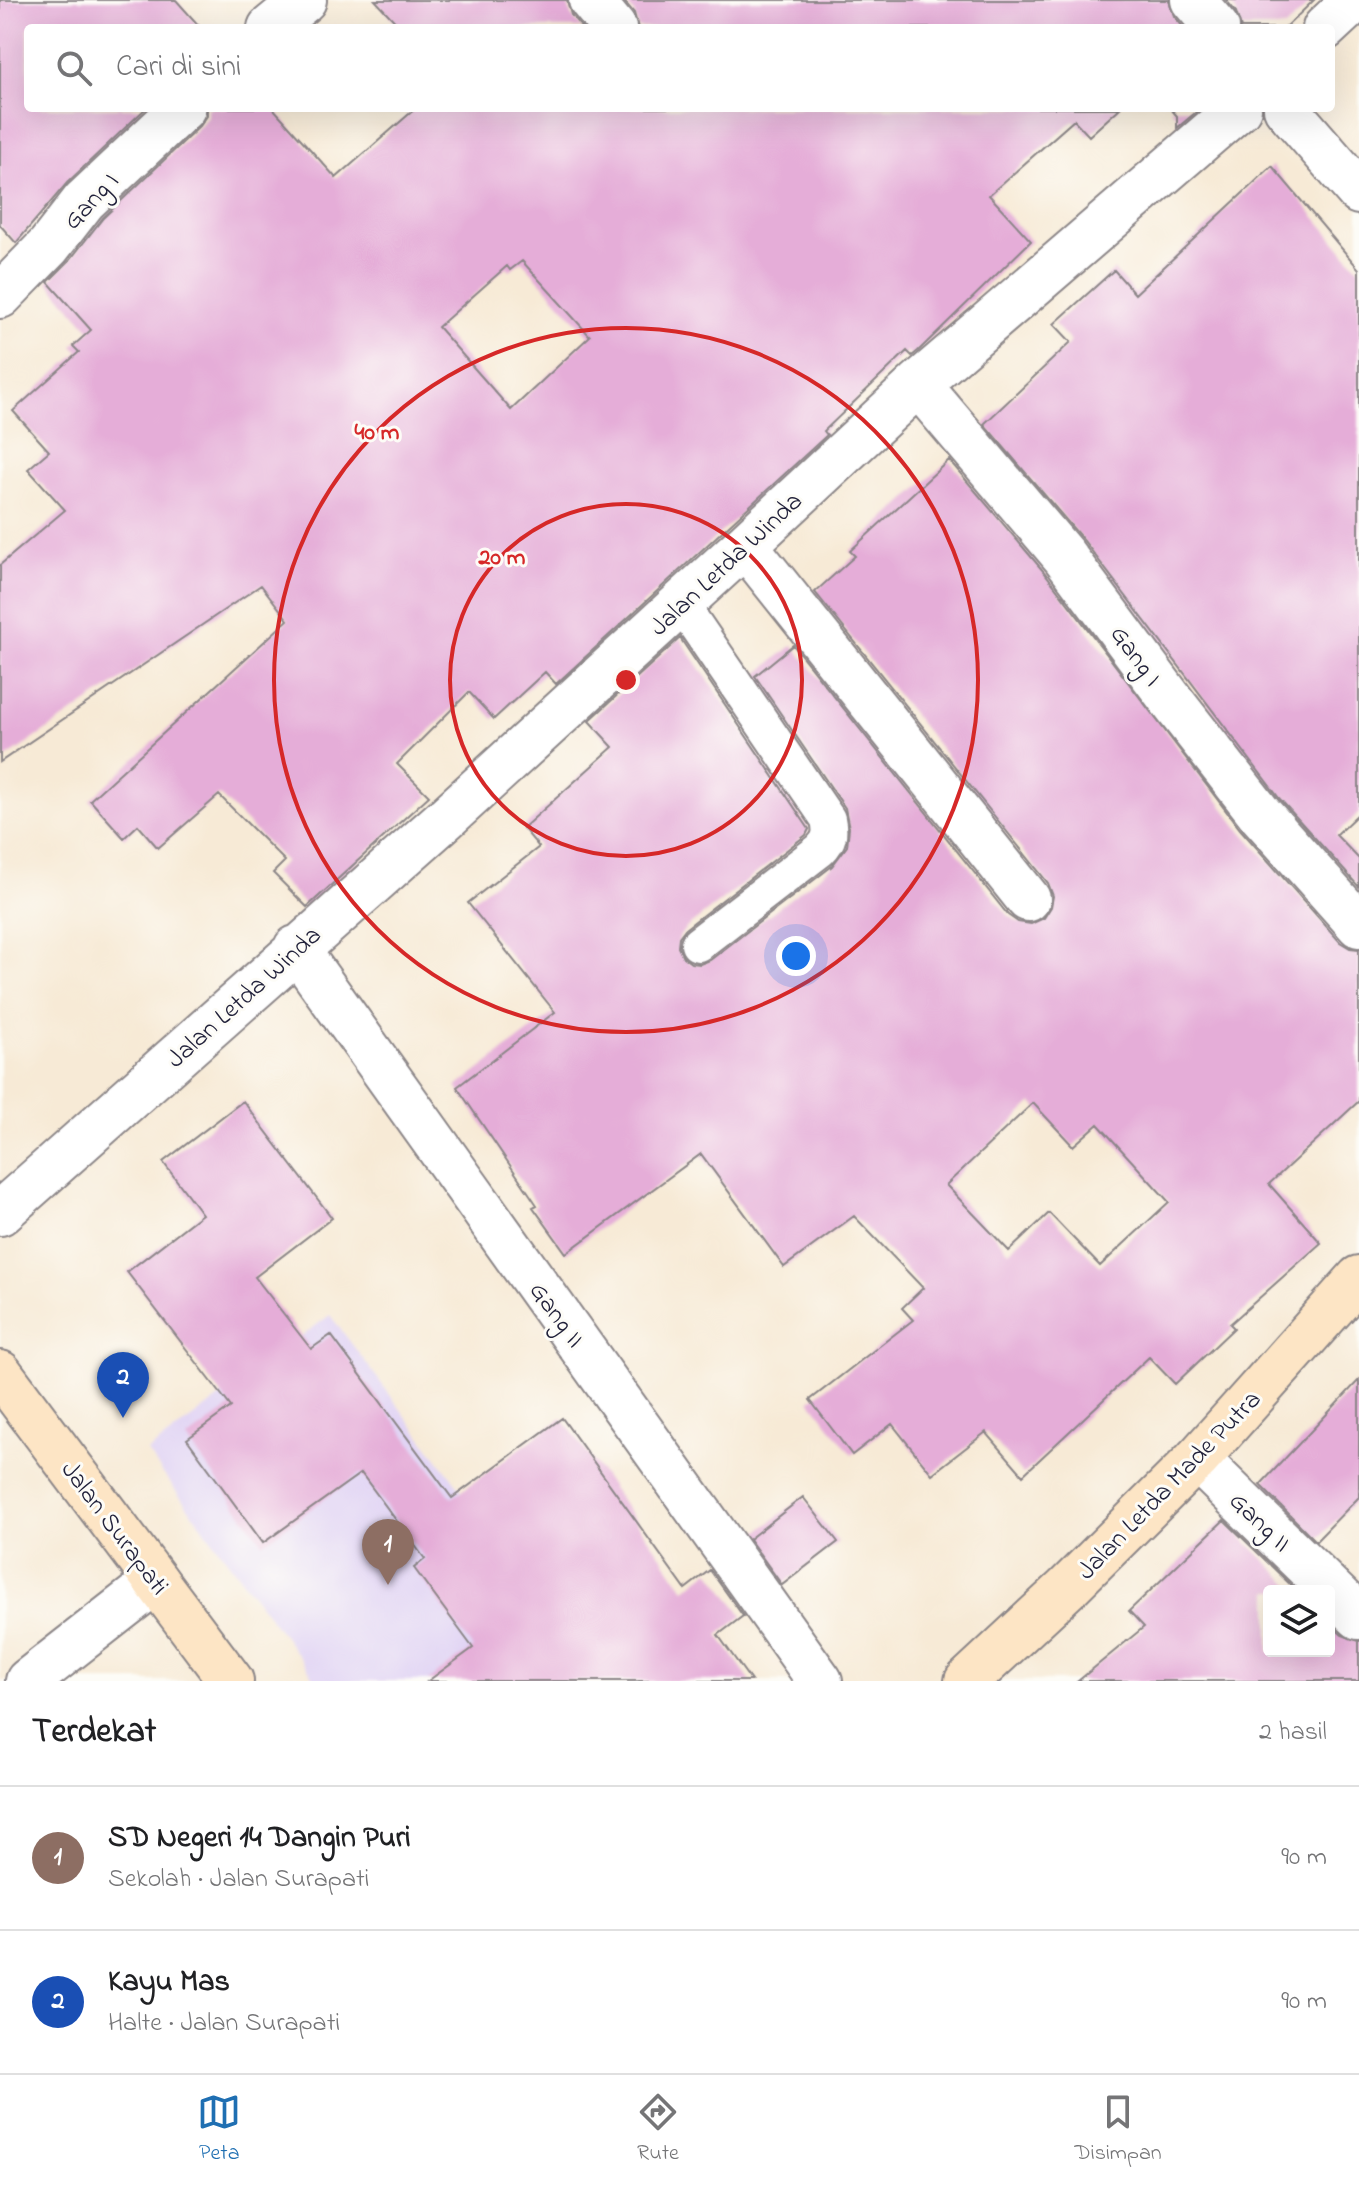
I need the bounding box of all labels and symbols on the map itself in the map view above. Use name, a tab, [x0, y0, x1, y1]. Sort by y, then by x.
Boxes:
street label: Gang I	[55, 164, 129, 240]
text: 40 m	[355, 416, 400, 451]
street label: Jalan Letda Winda	[642, 484, 812, 646]
text: 20 m	[478, 541, 526, 576]
street label: Gang I	[1099, 618, 1170, 695]
centre of rings	[612, 666, 640, 694]
street label: Jalan Letda Winda	[159, 918, 331, 1078]
your location	[776, 936, 816, 976]
street label: Gang II	[519, 1275, 593, 1357]
pin: 2	[97, 1352, 149, 1418]
street label: Jalan Letda Made Putra	[1069, 1382, 1271, 1590]
street label: Jalan Surapati	[50, 1454, 177, 1604]
street label: Gang II	[1219, 1484, 1299, 1562]
pin: 1	[362, 1519, 414, 1585]

